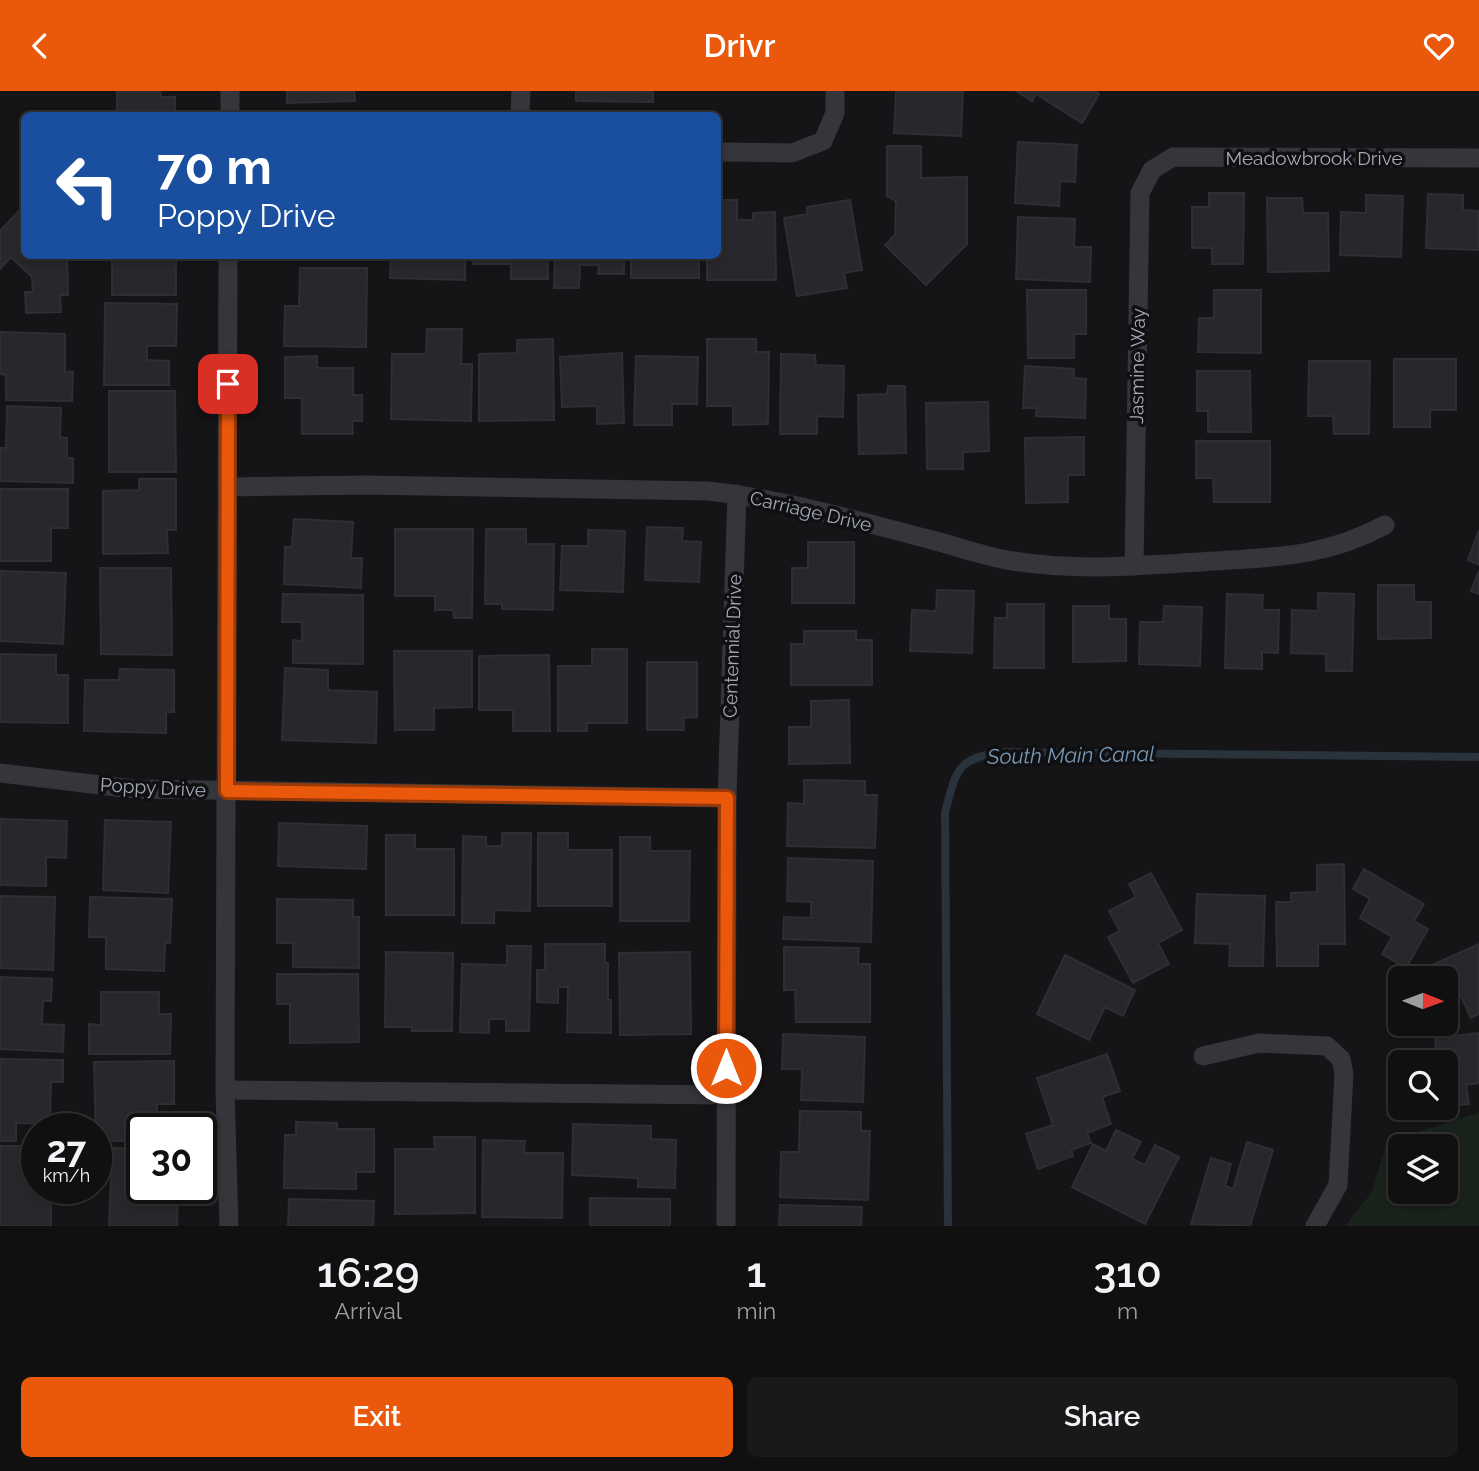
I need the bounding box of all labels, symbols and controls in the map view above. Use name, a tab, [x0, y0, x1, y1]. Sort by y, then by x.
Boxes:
icon: back	[21, 27, 59, 65]
text: Drivr	[704, 27, 775, 64]
icon: heart	[1420, 27, 1458, 65]
text: 70 m	[157, 138, 272, 195]
icon: left	[42, 140, 133, 231]
street label: Meadowbrook Drive	[1225, 147, 1403, 169]
text: Poppy Drive	[157, 197, 336, 234]
street label: Jasmine Way	[1125, 308, 1149, 424]
pin	[198, 354, 258, 414]
icon: arrive	[209, 365, 247, 403]
street label: Carriage Drive	[748, 486, 874, 536]
street label: Centennial Drive	[718, 574, 746, 718]
water label: South Main Canal	[986, 741, 1155, 769]
street label: Poppy Drive	[99, 773, 207, 801]
north arrow	[1388, 966, 1458, 1036]
map controls	[1388, 966, 1458, 1204]
position arrow	[689, 1031, 763, 1105]
button: search	[1388, 1050, 1458, 1120]
speed limit sign: 30	[126, 1113, 217, 1204]
text: 27	[47, 1129, 86, 1170]
button: layers	[1388, 1134, 1458, 1204]
text: km/h	[43, 1165, 90, 1186]
text: 16:29	[317, 1248, 420, 1297]
text: 1	[746, 1248, 766, 1297]
text: 310	[1093, 1248, 1162, 1297]
text: Arrival	[335, 1297, 402, 1324]
text: min	[737, 1297, 776, 1324]
text: m	[1117, 1297, 1138, 1324]
button: Exit	[21, 1377, 733, 1457]
button: Share	[747, 1377, 1458, 1457]

